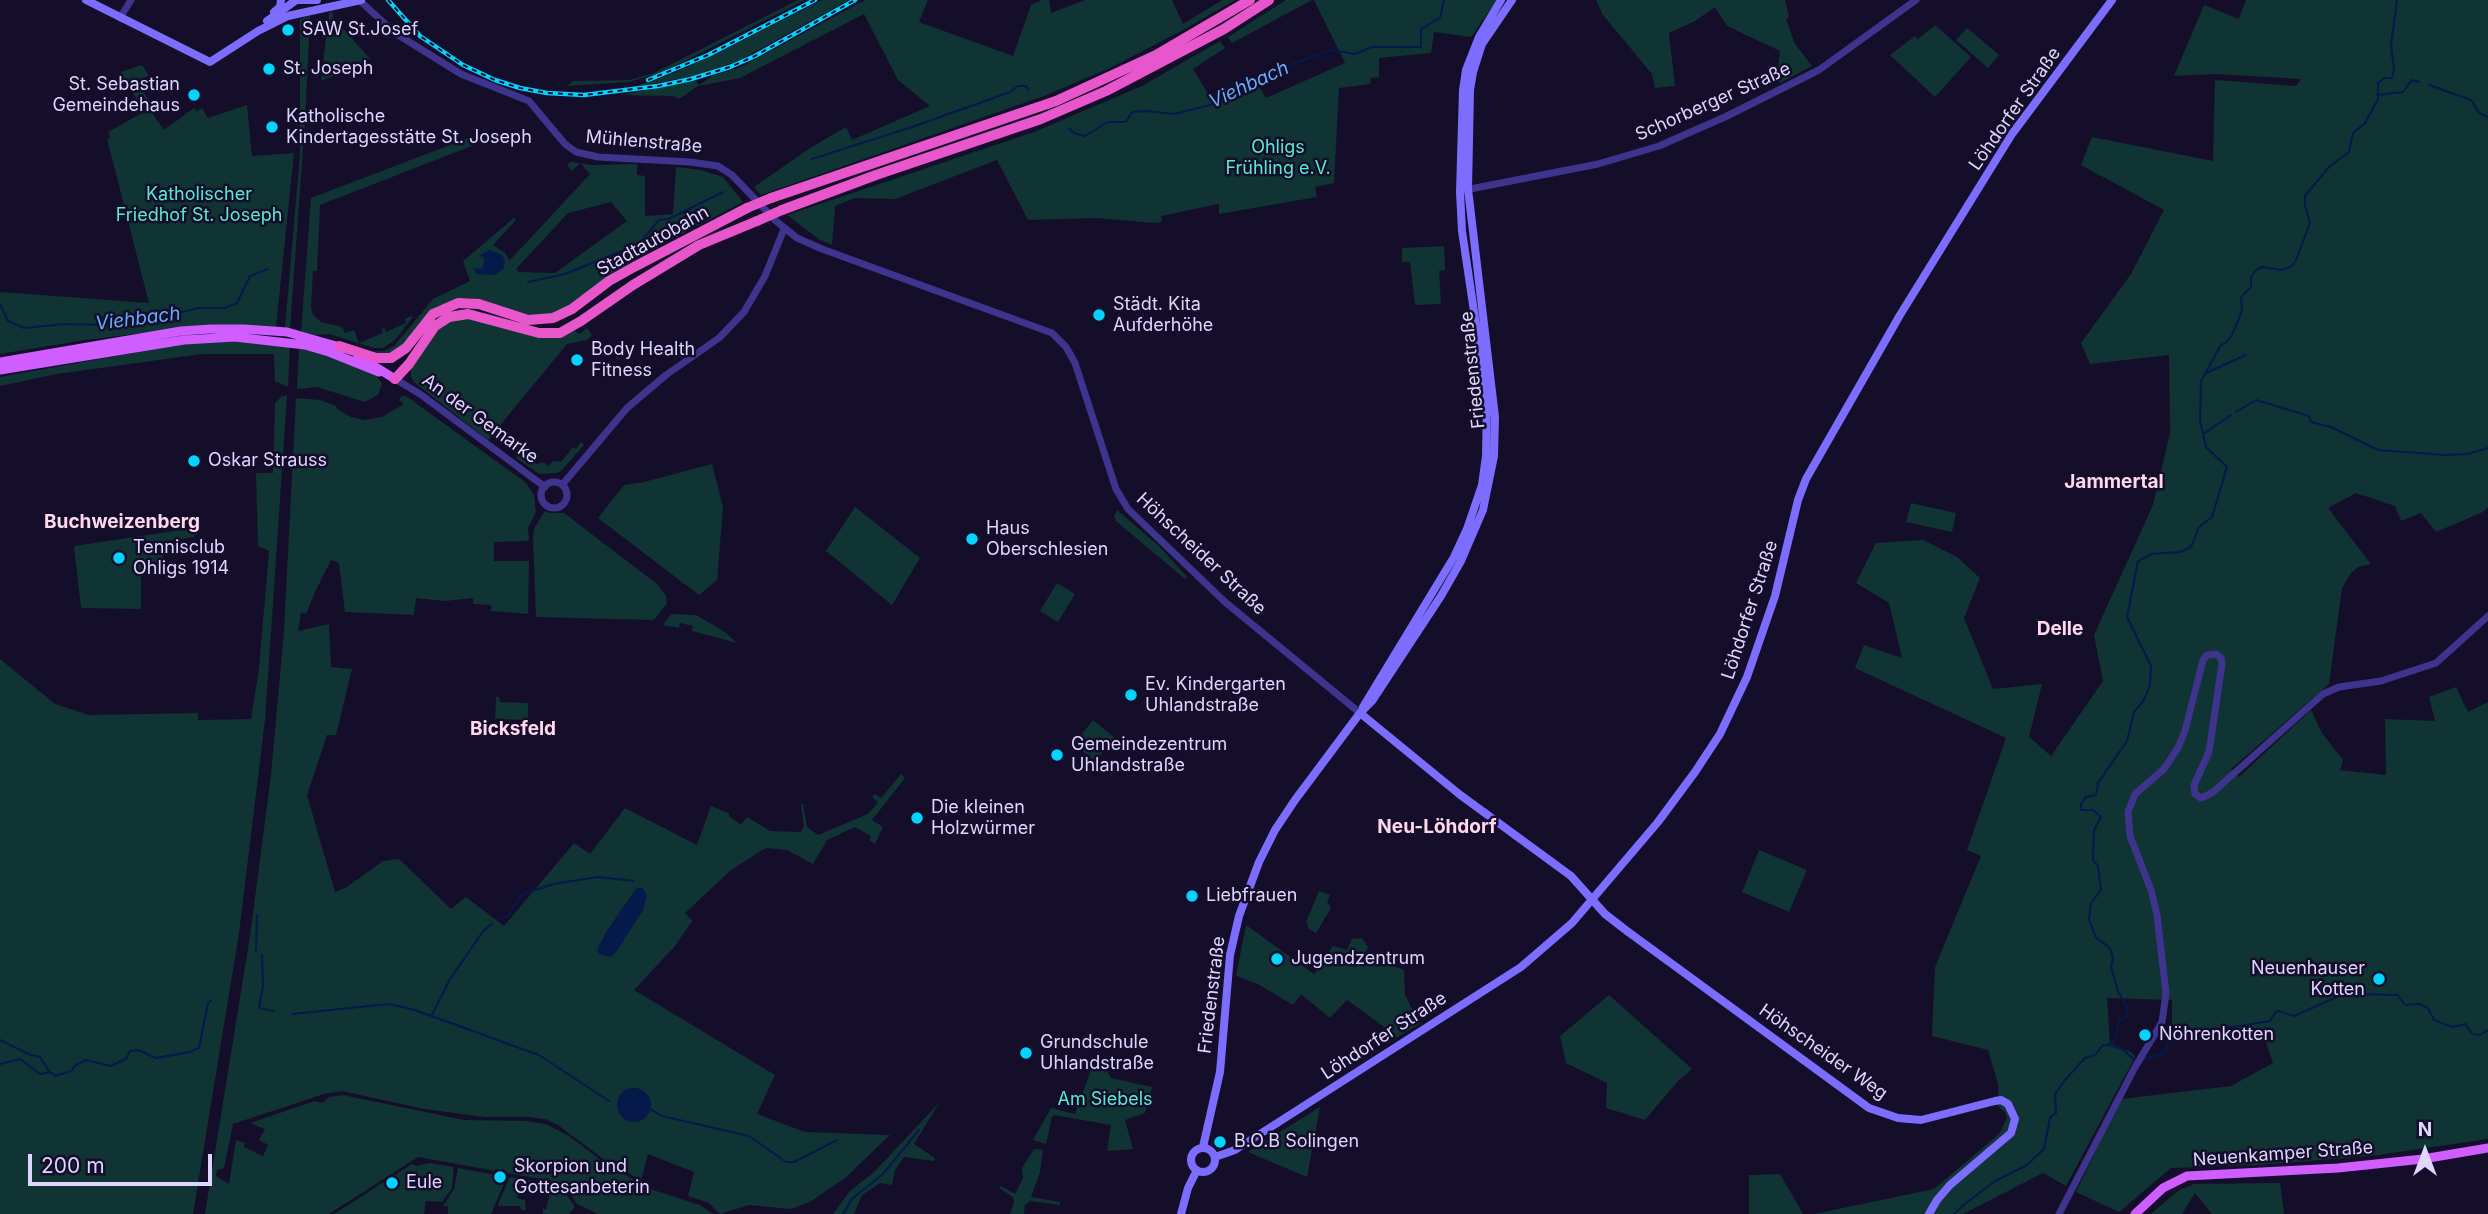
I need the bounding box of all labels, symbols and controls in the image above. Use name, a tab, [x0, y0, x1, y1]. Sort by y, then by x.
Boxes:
place label: SAW St.Josef	[302, 19, 418, 41]
marker: SAW St.Josef	[280, 22, 296, 38]
street label: Löhdorfer Straße	[1965, 43, 2065, 175]
water label: Viehbach	[1206, 57, 1292, 113]
place label: St. Joseph	[283, 58, 373, 80]
street label: Schorberger Straße	[1632, 58, 1794, 146]
marker: St. Joseph	[261, 61, 277, 77]
place label: St. Sebastian Gemeindehaus	[52, 74, 180, 116]
marker: St. Sebastian Gemeindehaus	[186, 87, 202, 103]
place label: Katholische Kindertagesstätte St. Joseph	[286, 106, 532, 148]
marker: Katholische Kindertagesstätte St. Joseph	[264, 119, 280, 135]
street label: Mühlenstraße	[585, 126, 703, 158]
park label: Ohligs Frühling e.V.	[1225, 137, 1331, 180]
park label: Katholischer Friedhof St. Joseph	[116, 184, 282, 227]
street label: Stadtautobahn	[593, 201, 713, 281]
place label: Städt. Kita Aufderhöhe	[1113, 294, 1213, 336]
water label: Viehbach	[94, 302, 182, 336]
marker: Städt. Kita Aufderhöhe	[1091, 307, 1107, 323]
street label: Friedenstraße	[1456, 310, 1490, 430]
place label: Body Health Fitness	[591, 339, 695, 382]
marker: Body Health Fitness	[569, 352, 585, 368]
street label: An der Gemarke	[418, 370, 542, 468]
place label: Oskar Strauss	[208, 450, 327, 472]
marker: Oskar Strauss	[186, 453, 202, 469]
district label: Jammertal	[2064, 471, 2164, 493]
street label: Höhscheider Straße	[1132, 488, 1270, 620]
district label: Buchweizenberg	[44, 511, 200, 533]
place label: Haus Oberschlesien	[986, 518, 1108, 560]
marker: Haus Oberschlesien	[964, 531, 980, 547]
place label: Tennisclub Ohligs 1914	[133, 537, 229, 580]
street label: Löhdorfer Straße	[1717, 538, 1783, 682]
marker: Tennisclub Ohligs 1914	[111, 550, 127, 566]
district label: Delle	[2037, 618, 2083, 640]
place label: Ev. Kindergarten Uhlandstraße	[1145, 674, 1286, 716]
marker: Ev. Kindergarten Uhlandstraße	[1123, 687, 1139, 703]
district label: Bicksfeld	[470, 718, 556, 740]
place label: Gemeindezentrum Uhlandstraße	[1071, 734, 1227, 776]
marker: Gemeindezentrum Uhlandstraße	[1049, 747, 1065, 763]
place label: Die kleinen Holzwürmer	[931, 797, 1035, 840]
marker: Die kleinen Holzwürmer	[909, 810, 925, 826]
district label: Neu-Löhdorf	[1377, 816, 1497, 838]
place label: Liebfrauen	[1206, 885, 1297, 907]
marker: Liebfrauen	[1184, 888, 1200, 904]
street label: Friedenstraße	[1194, 935, 1230, 1055]
place label: Jugendzentrum	[1291, 948, 1425, 970]
marker: Jugendzentrum	[1269, 951, 1285, 967]
place label: Neuenhauser Kotten	[2251, 958, 2365, 1000]
marker: Neuenhauser Kotten	[2371, 971, 2387, 987]
street label: Löhdorfer Straße	[1317, 987, 1451, 1085]
street label: Höhscheider Weg	[1755, 1000, 1891, 1104]
place label: Nöhrenkotten	[2159, 1024, 2274, 1046]
marker: Nöhrenkotten	[2137, 1027, 2153, 1043]
place label: Grundschule Uhlandstraße	[1040, 1032, 1154, 1074]
marker: Grundschule Uhlandstraße	[1018, 1045, 1034, 1061]
park label: Am Siebels	[1057, 1089, 1153, 1111]
north arrow	[2390, 1116, 2460, 1186]
text: N	[2418, 1118, 2432, 1141]
place label: B.O.B Solingen	[1234, 1131, 1359, 1153]
marker: B.O.B Solingen	[1212, 1134, 1228, 1150]
street label: Neuenkamper Straße	[2192, 1137, 2374, 1171]
scale bar	[32, 1140, 215, 1184]
text: 200 m	[41, 1153, 105, 1178]
place label: Skorpion und Gottesanbeterin	[514, 1156, 650, 1198]
marker: Skorpion und Gottesanbeterin	[492, 1169, 508, 1185]
place label: Eule	[406, 1172, 442, 1194]
marker: Eule	[384, 1175, 400, 1191]

